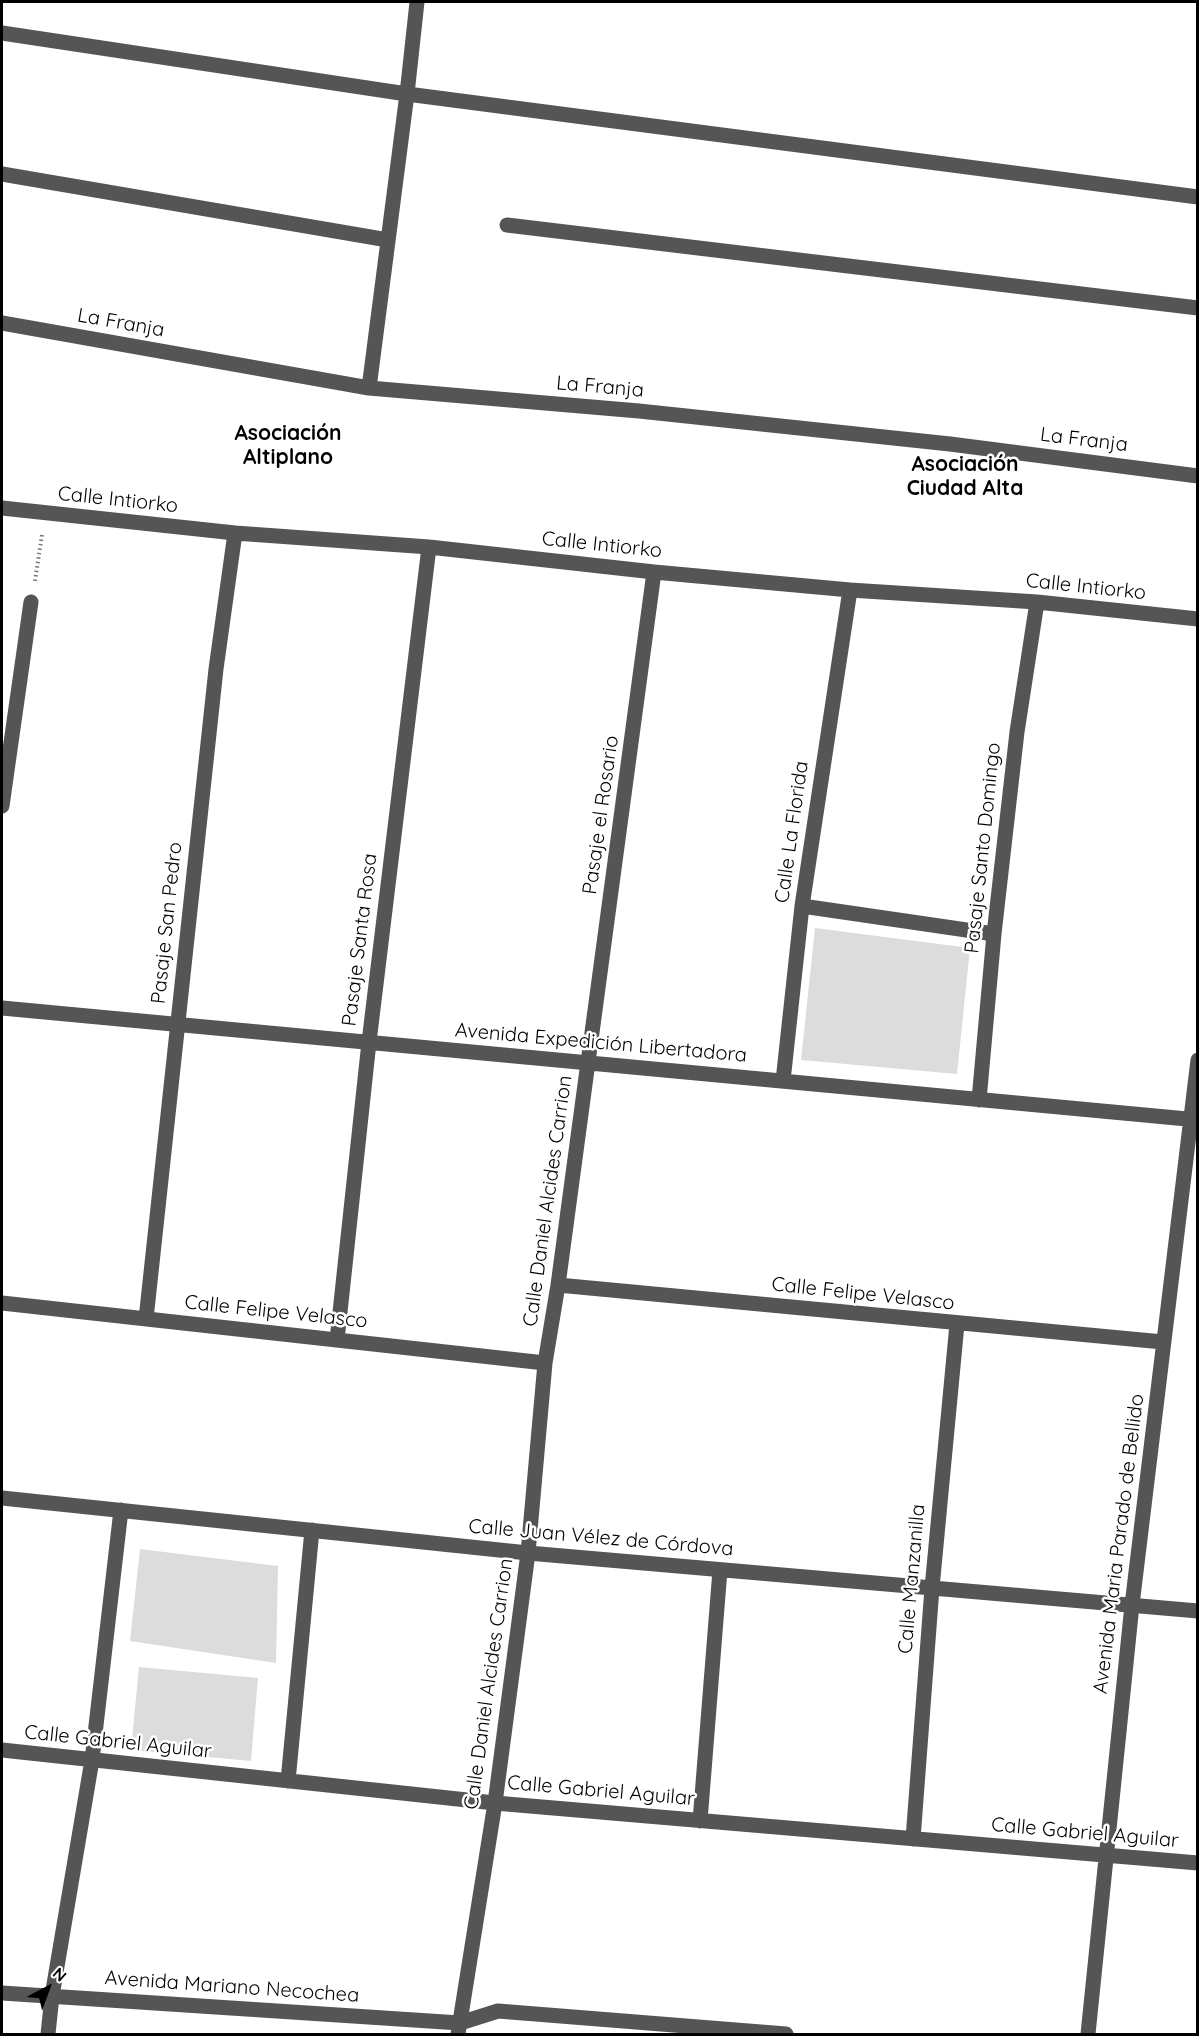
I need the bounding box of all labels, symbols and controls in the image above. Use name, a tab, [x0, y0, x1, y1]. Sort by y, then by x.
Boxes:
street label: La Franja	[76, 304, 166, 342]
street label: La Franja	[555, 371, 645, 403]
district label: Asociación Altiplano	[234, 421, 342, 471]
street label: La Franja	[1039, 423, 1129, 457]
district label: Asociación Ciudad Alta	[907, 452, 1023, 502]
street label: Calle Intiorko	[57, 482, 179, 518]
street label: Calle Intiorko	[541, 527, 663, 563]
street label: Calle Intiorko	[1025, 569, 1147, 605]
street label: Pasaje el Rosario	[578, 734, 624, 896]
street label: Pasaje Santo Domingo	[960, 741, 1006, 955]
street label: Calle La Florida	[770, 759, 814, 905]
street label: Pasaje San Pedro	[147, 841, 187, 1005]
street label: Pasaje Santa Rosa	[337, 852, 383, 1028]
street label: Avenida Expedición Libertadora	[454, 1018, 748, 1068]
street label: Calle Daniel Alcides Carrion	[518, 1074, 578, 1328]
street label: Calle Felipe Velasco	[770, 1272, 956, 1316]
street label: Calle Felipe Velasco	[183, 1290, 369, 1334]
street label: Avenida Maria Parado de Bellido	[1089, 1393, 1149, 1695]
street label: Calle Manzanilla	[894, 1503, 930, 1655]
street label: Calle Juan Vélez de Córdova	[468, 1514, 734, 1562]
street label: Calle Daniel Alcides Carrion	[459, 1557, 519, 1811]
street label: Calle Gabriel Aguilar	[23, 1720, 213, 1764]
street label: Calle Gabriel Aguilar	[506, 1771, 696, 1811]
street label: Calle Gabriel Aguilar	[990, 1813, 1180, 1853]
north arrow	[18, 1958, 78, 2018]
text: N	[49, 1963, 71, 1986]
street label: Avenida Mariano Necochea	[104, 1966, 360, 2008]

